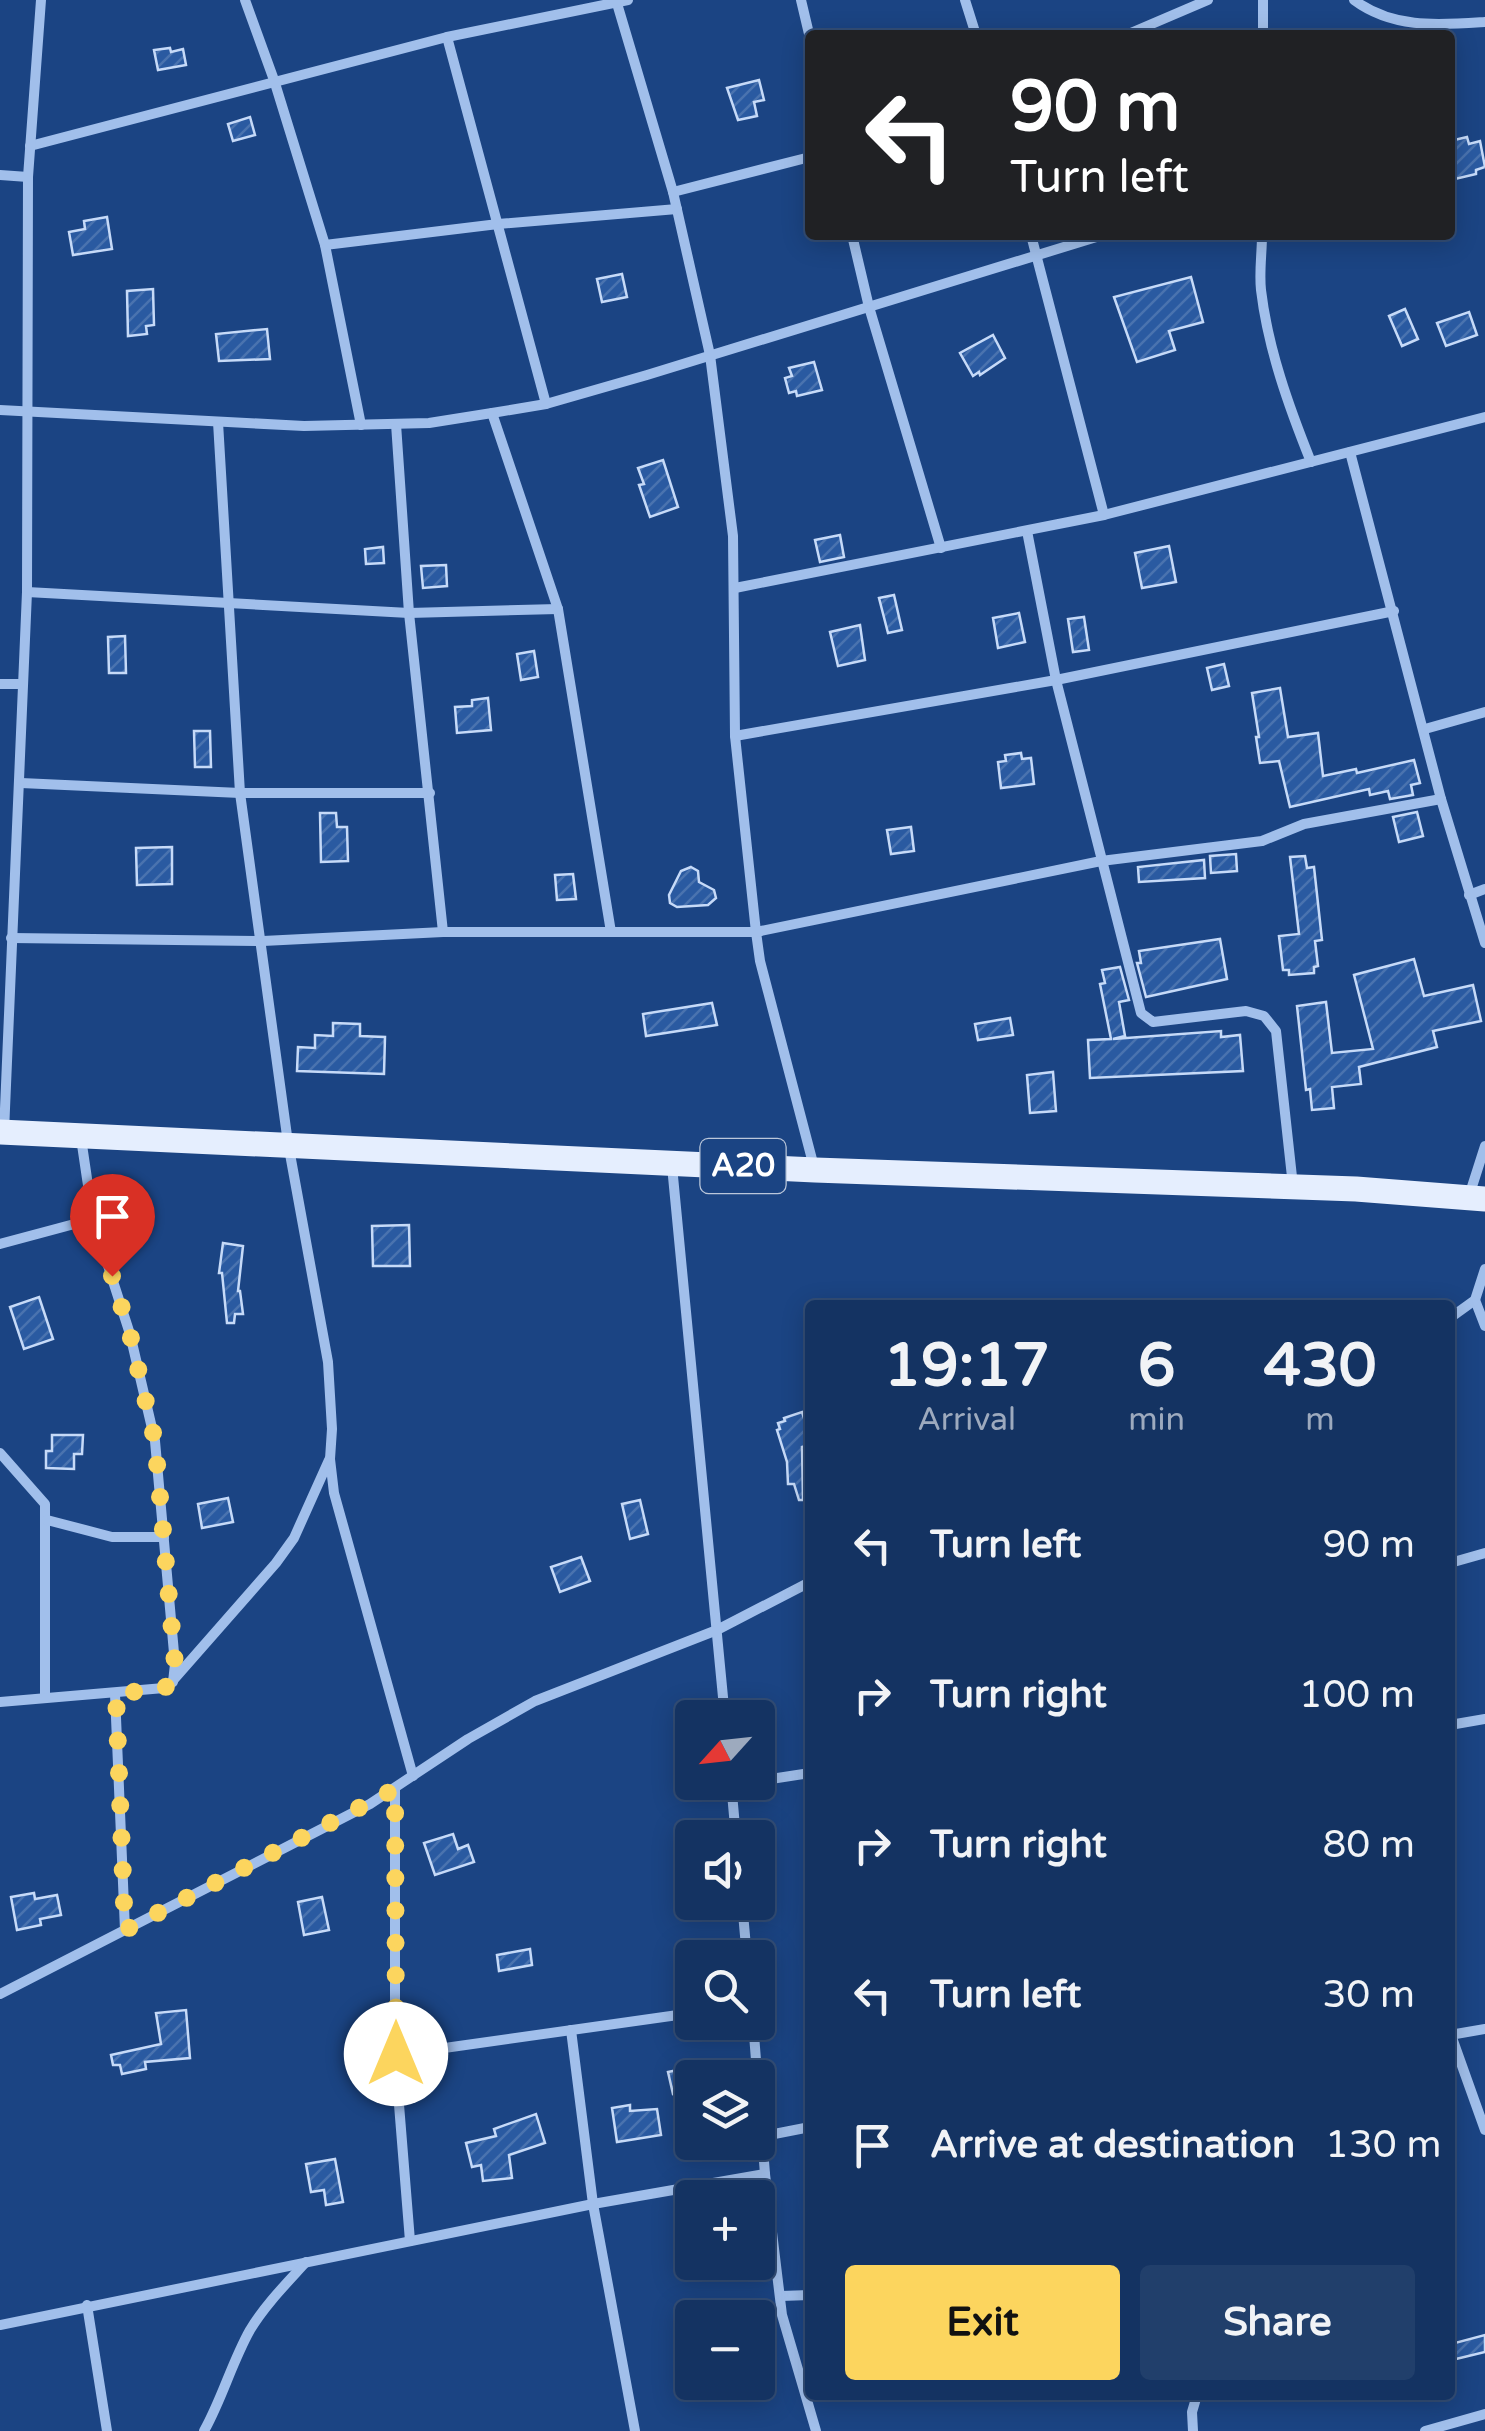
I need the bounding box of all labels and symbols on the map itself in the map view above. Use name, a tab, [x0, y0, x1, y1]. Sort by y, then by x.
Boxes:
road number: A20	[700, 1139, 786, 1193]
pin	[70, 1174, 155, 1277]
north arrow	[675, 1700, 775, 1800]
position arrow	[344, 2002, 448, 2106]

